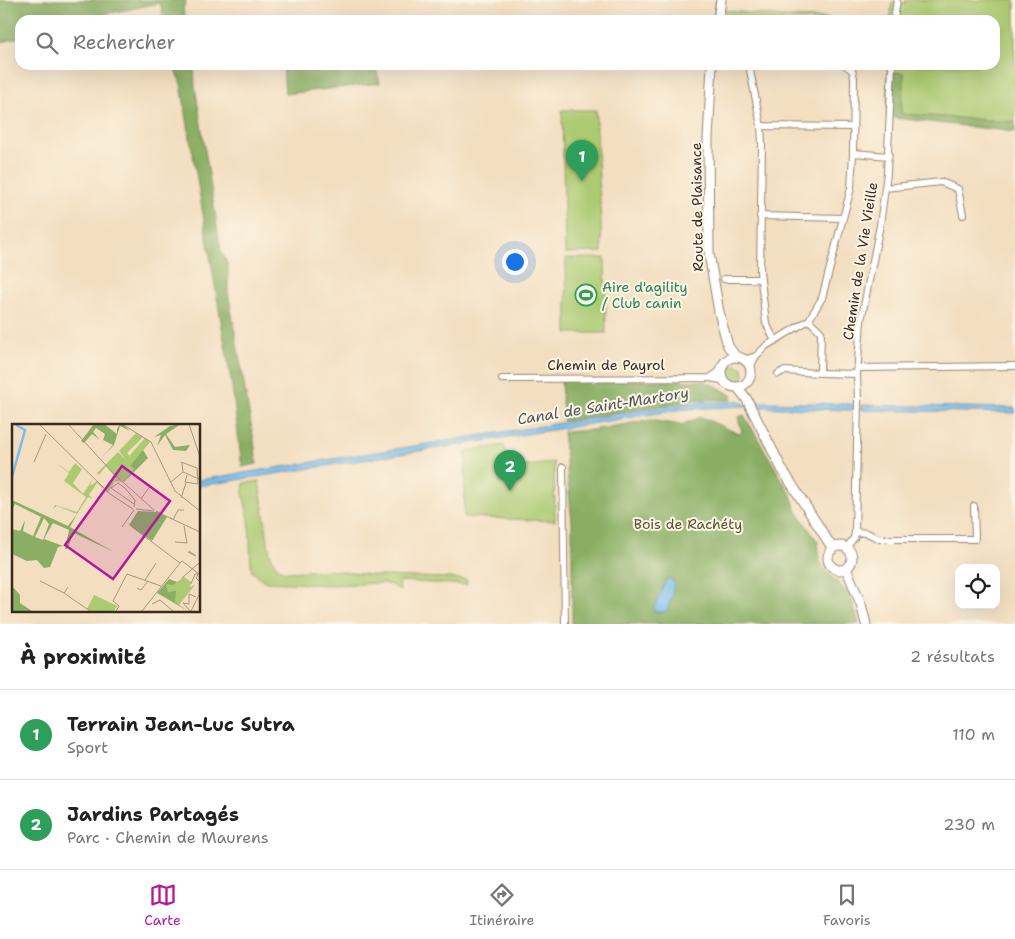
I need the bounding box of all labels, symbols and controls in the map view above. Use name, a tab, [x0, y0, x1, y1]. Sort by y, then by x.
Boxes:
search box	[15, 15, 1000, 70]
icon: search	[33, 29, 61, 57]
text: Rechercher	[73, 30, 176, 55]
pin: 1	[566, 140, 598, 181]
street label: Route de Plaisance	[687, 142, 707, 272]
street label: Chemin de la Vie Vieille	[839, 181, 881, 341]
your location	[502, 249, 528, 275]
place label: Aire d'agility / Club canin	[602, 278, 688, 312]
sports icon: Aire d'agility / Club canin	[574, 283, 598, 307]
street label: Chemin de Payrol	[547, 356, 666, 374]
water label: Canal de Saint-Martory	[516, 383, 690, 429]
inset map	[12, 424, 200, 612]
pin: 2	[494, 450, 526, 491]
park label: Bois de Rachéty	[634, 515, 742, 533]
map controls	[955, 564, 1000, 609]
button: locate	[955, 564, 1000, 609]
text: À proximité	[20, 643, 146, 671]
text: 2 résultats	[910, 646, 995, 667]
text: Terrain Jean-Luc Sutra	[67, 712, 295, 737]
text: 1	[32, 724, 40, 745]
text: 110 m	[952, 724, 995, 745]
text: Sport	[67, 737, 108, 758]
text: Jardins Partagés	[67, 802, 239, 827]
text: 2	[30, 814, 42, 835]
text: 230 m	[943, 814, 995, 835]
text: Parc · Chemin de Maurens	[67, 827, 269, 848]
tab: Carte	[144, 881, 181, 929]
tab: Itinéraire	[469, 881, 534, 929]
tab: Favoris	[823, 881, 871, 929]

